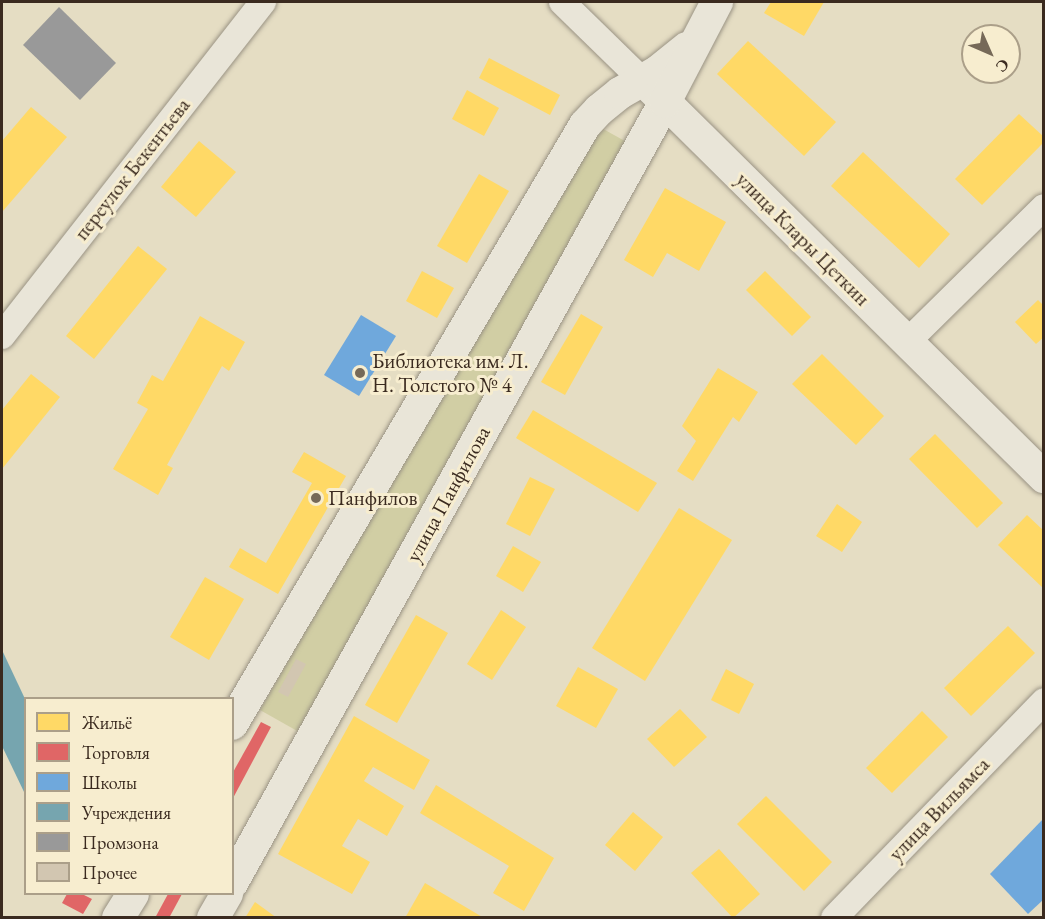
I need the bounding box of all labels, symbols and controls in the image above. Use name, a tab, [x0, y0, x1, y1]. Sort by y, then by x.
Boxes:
north arrow	[961, 24, 1021, 84]
text: С	[991, 54, 1014, 77]
street label: переулок Бекентьева	[69, 93, 195, 245]
street label: улица Клары Цеткин	[731, 167, 875, 311]
place label: Библиотека им. Л. Н. Толстого № 4	[372, 348, 529, 398]
marker: Библиотека им. Л. Н. Толстого № 4	[353, 366, 367, 380]
street label: улица Панфилова	[400, 422, 496, 566]
place label: Панфилов	[328, 485, 417, 511]
marker: Панфилов	[309, 491, 323, 505]
legend	[24, 697, 234, 895]
text: Жильё	[82, 711, 132, 734]
text: Торговля	[82, 741, 150, 764]
street label: улица Вильямса	[883, 752, 995, 866]
text: Школы	[82, 771, 137, 794]
text: Учреждения	[82, 801, 171, 824]
text: Промзона	[82, 831, 159, 854]
text: Прочее	[82, 861, 137, 884]

